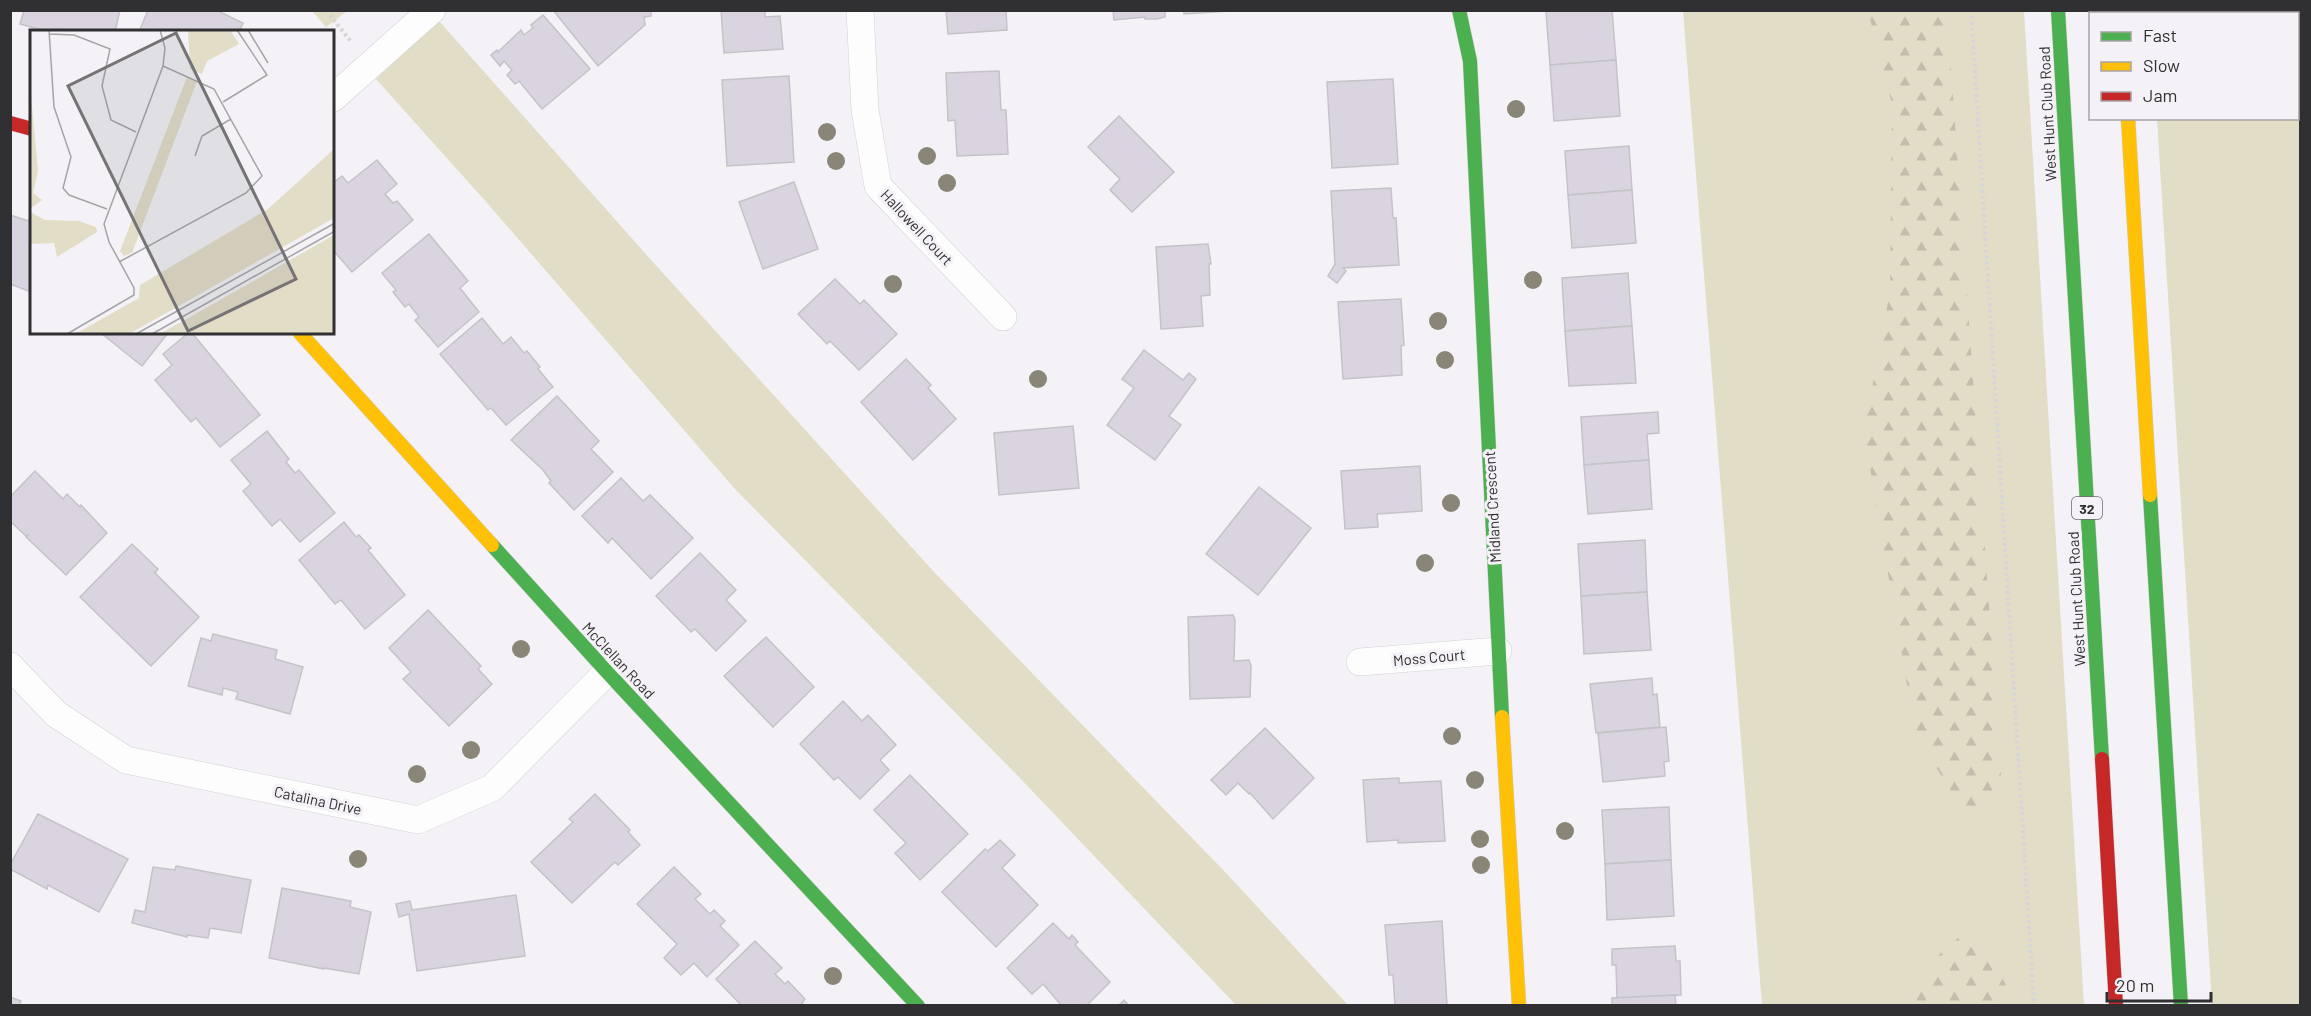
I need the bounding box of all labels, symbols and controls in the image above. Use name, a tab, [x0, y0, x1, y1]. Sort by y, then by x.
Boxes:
legend	[2089, 12, 2299, 120]
text: Fast	[2143, 24, 2177, 46]
inset map	[30, 30, 334, 334]
street label: West Hunt Club Road	[2034, 46, 2060, 182]
text: Slow	[2143, 54, 2180, 76]
text: Jam	[2143, 84, 2177, 106]
street label: Hallowell Court	[877, 185, 957, 269]
street label: Midland Crescent	[1480, 451, 1504, 563]
road number: 32	[2072, 497, 2102, 519]
street label: West Hunt Club Road	[2063, 531, 2089, 667]
street label: McClellan Road	[579, 618, 659, 702]
street label: Moss Court	[1392, 645, 1466, 669]
street label: Catalina Drive	[273, 782, 363, 818]
scale bar	[2107, 965, 2210, 1003]
text: 20 m	[2116, 974, 2154, 996]

